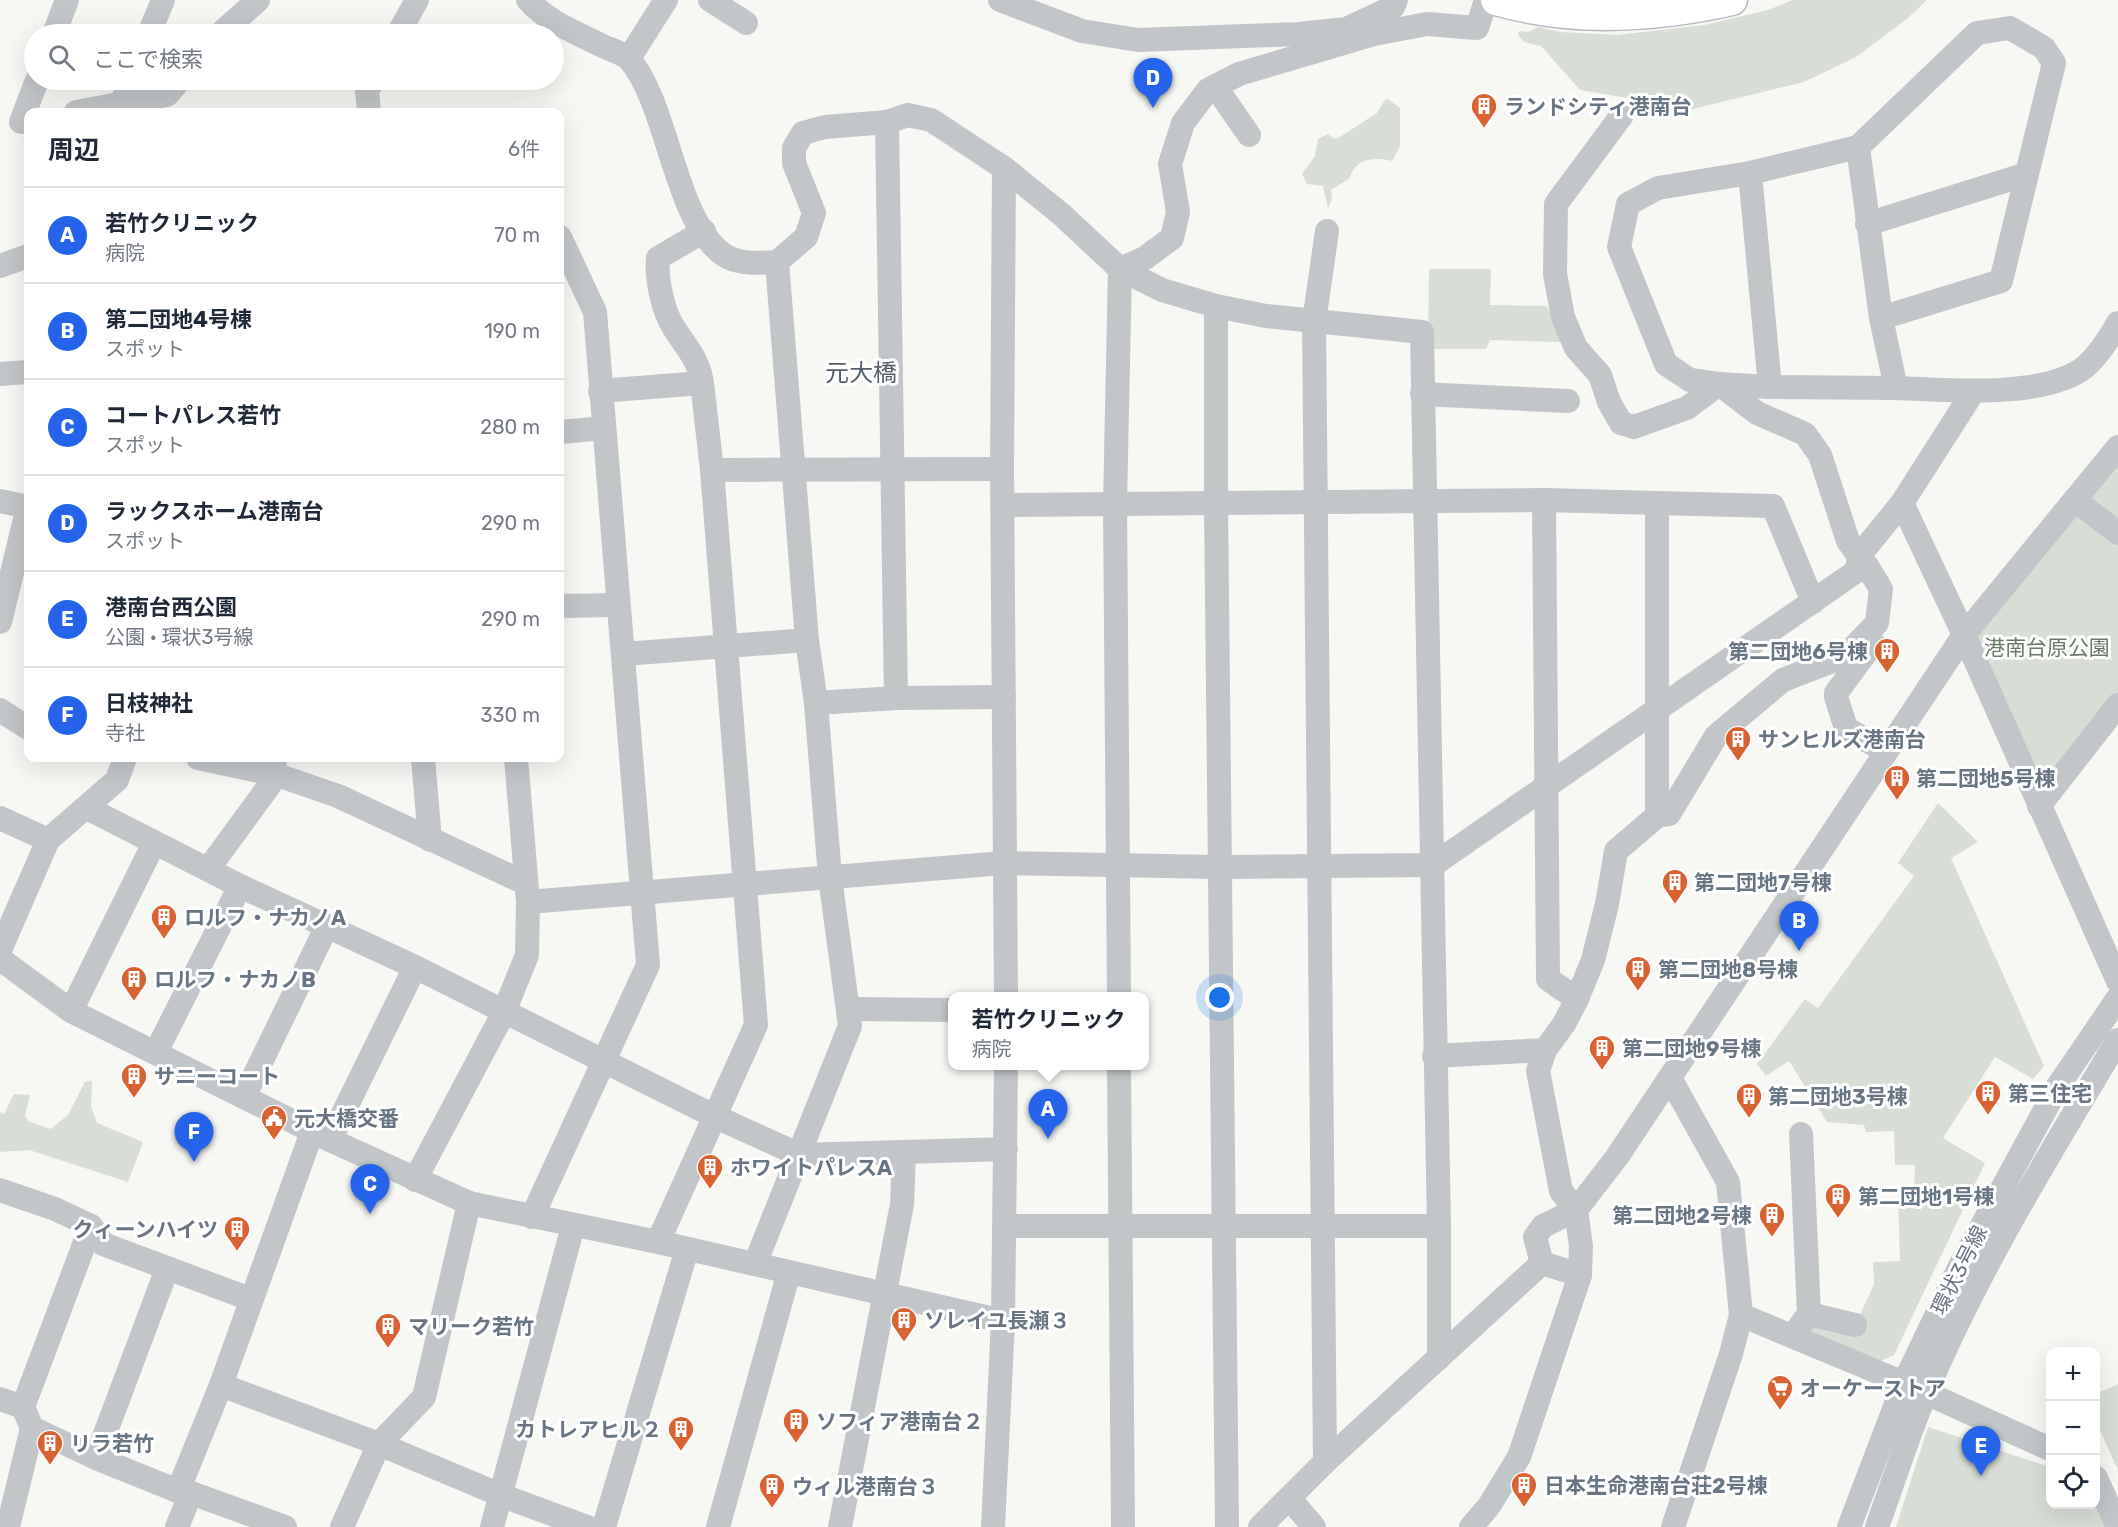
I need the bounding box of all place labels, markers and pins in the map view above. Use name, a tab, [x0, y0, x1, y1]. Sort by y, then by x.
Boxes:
pin: D	[1134, 58, 1172, 108]
building icon: ランドシティ港南台	[1469, 91, 1499, 129]
place label: ランドシティ港南台	[1504, 94, 1692, 119]
building icon: 第二団地6号棟	[1872, 636, 1902, 674]
place label: 第二団地6号棟	[1728, 639, 1868, 664]
building icon: サンヒルズ港南台	[1723, 724, 1753, 762]
place label: サンヒルズ港南台	[1758, 727, 1926, 752]
building icon: 第二団地5号棟	[1882, 763, 1912, 801]
place label: 第二団地5号棟	[1916, 766, 2056, 791]
building icon: 第二団地7号棟	[1660, 867, 1690, 905]
place label: 第二団地7号棟	[1694, 870, 1832, 895]
building icon: ロルフ・ナカノA	[149, 902, 179, 940]
pin: B	[1780, 902, 1818, 951]
place label: ロルフ・ナカノA	[184, 905, 346, 930]
building icon: 第二団地8号棟	[1623, 954, 1653, 992]
place label: 第二団地8号棟	[1658, 957, 1798, 982]
building icon: ロルフ・ナカノB	[119, 964, 149, 1002]
place label: ロルフ・ナカノB	[154, 967, 316, 992]
building icon: 第二団地9号棟	[1587, 1033, 1617, 1071]
place label: 第二団地9号棟	[1622, 1036, 1761, 1061]
building icon: サニーコート	[119, 1061, 149, 1099]
place label: サニーコート	[154, 1064, 280, 1089]
building icon: 第三住宅	[1973, 1078, 2003, 1116]
building icon: 第二団地3号棟	[1734, 1081, 1764, 1119]
place label: 第三住宅	[2008, 1081, 2092, 1106]
place label: 第二団地3号棟	[1768, 1084, 1908, 1109]
pin: A	[1028, 1090, 1068, 1139]
public building icon: 元大橋交番	[259, 1103, 289, 1141]
place label: 元大橋交番	[294, 1106, 399, 1131]
pin: F	[174, 1112, 214, 1162]
building icon: ホワイトパレスA	[695, 1152, 725, 1190]
place label: ホワイトパレスA	[730, 1155, 892, 1180]
pin: C	[350, 1164, 389, 1214]
building icon: 第二団地1号棟	[1823, 1181, 1853, 1219]
place label: 第二団地1号棟	[1858, 1184, 1994, 1209]
building icon: 第二団地2号棟	[1757, 1200, 1787, 1238]
place label: 第二団地2号棟	[1612, 1203, 1752, 1228]
building icon: クィーンハイツ	[222, 1214, 252, 1252]
place label: クィーンハイツ	[72, 1217, 218, 1242]
building icon: ソレイユ長瀬３	[889, 1305, 919, 1343]
place label: ソレイユ長瀬３	[924, 1308, 1071, 1333]
building icon: マリーク若竹	[373, 1311, 403, 1349]
place label: マリーク若竹	[408, 1314, 534, 1339]
supermarket icon: オーケーストア	[1765, 1373, 1795, 1411]
place label: オーケーストア	[1800, 1376, 1946, 1401]
building icon: ソフィア港南台２	[781, 1406, 811, 1444]
place label: ソフィア港南台２	[816, 1409, 984, 1434]
building icon: カトレアヒル２	[666, 1414, 696, 1452]
place label: カトレアヒル２	[515, 1417, 662, 1442]
pin: E	[1962, 1426, 2000, 1476]
building icon: リラ若竹	[35, 1428, 65, 1466]
place label: リラ若竹	[70, 1431, 154, 1456]
building icon: 日本生命港南台荘2号棟	[1509, 1470, 1539, 1508]
building icon: ウィル港南台３	[757, 1471, 787, 1509]
place label: 日本生命港南台荘2号棟	[1544, 1473, 1768, 1498]
place label: ウィル港南台３	[792, 1474, 939, 1499]

